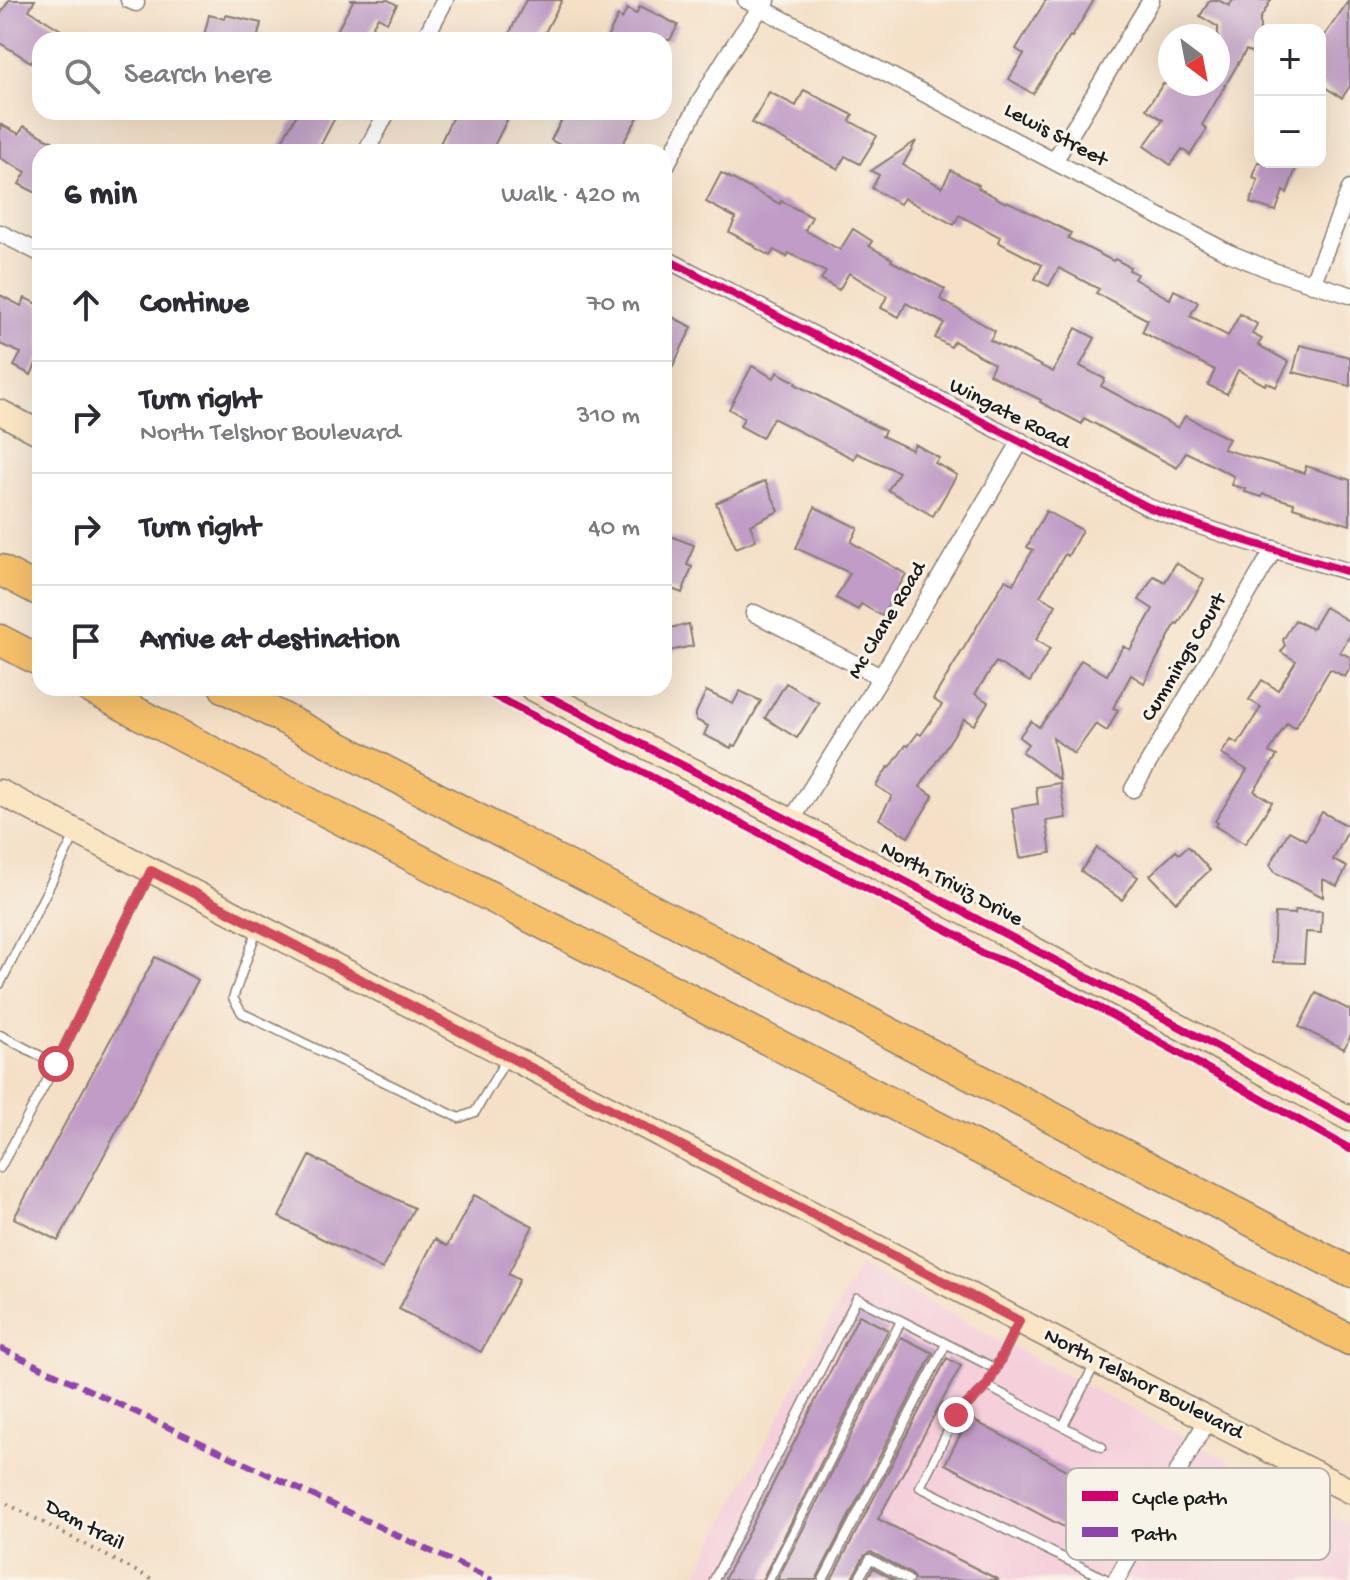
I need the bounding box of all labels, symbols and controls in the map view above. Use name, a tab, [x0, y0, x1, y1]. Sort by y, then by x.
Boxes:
north arrow	[1158, 24, 1230, 96]
map controls	[1254, 24, 1326, 168]
button: +	[1254, 24, 1326, 96]
search box	[32, 32, 672, 120]
icon: search	[60, 54, 104, 98]
text: Search here	[124, 59, 272, 94]
button: −	[1254, 96, 1326, 168]
street label: Lewis Street	[999, 98, 1113, 175]
text: 6 min	[64, 176, 137, 216]
text: Walk · 420 m	[501, 181, 640, 212]
icon: ahead	[64, 283, 108, 327]
text: Continue	[140, 288, 249, 323]
text: 70 m	[587, 290, 640, 321]
street label: Wingate Road	[944, 373, 1076, 458]
text: Turn right	[140, 384, 260, 419]
icon: right	[64, 395, 108, 439]
text: 310 m	[577, 402, 640, 433]
text: North Telshor Boulevard	[140, 419, 400, 450]
icon: right	[64, 507, 108, 551]
text: Turn right	[140, 512, 260, 547]
text: 40 m	[588, 514, 640, 545]
street label: Mc Clane Road	[843, 556, 934, 684]
street label: Cummings Court	[1137, 587, 1235, 727]
icon: arrive	[64, 619, 108, 663]
text: Arrive at destination	[140, 624, 400, 659]
street label: North Triviz Drive	[875, 836, 1027, 934]
route start	[38, 1046, 74, 1082]
street label: North Telshor Boulevard	[1039, 1323, 1249, 1448]
route end	[938, 1397, 974, 1433]
legend	[1066, 1468, 1330, 1560]
text: Cycle path	[1132, 1487, 1228, 1513]
street label: Dam trail	[38, 1493, 128, 1558]
text: Path	[1131, 1523, 1177, 1549]

